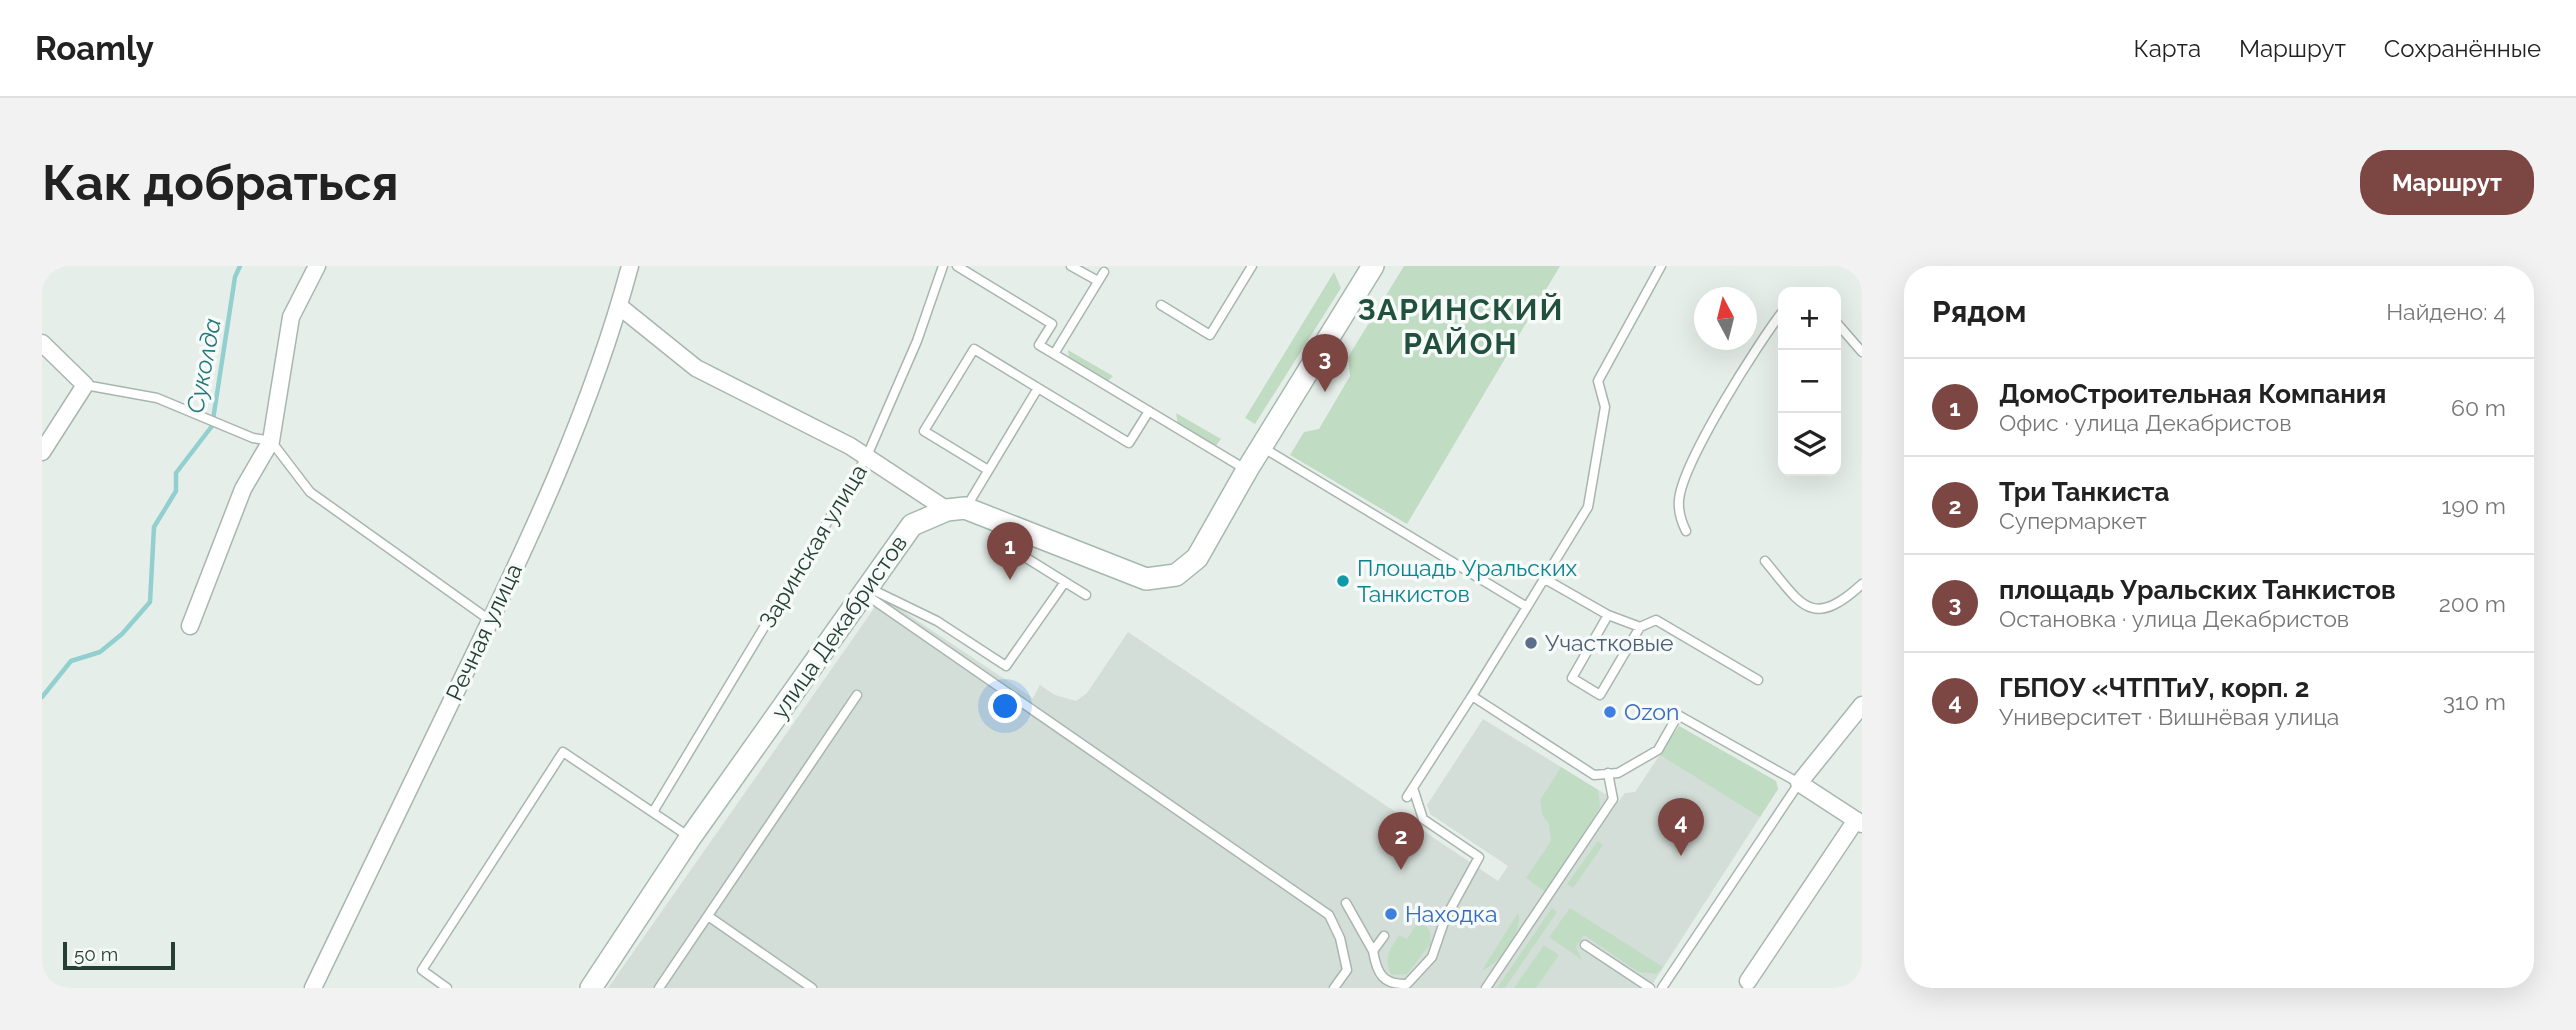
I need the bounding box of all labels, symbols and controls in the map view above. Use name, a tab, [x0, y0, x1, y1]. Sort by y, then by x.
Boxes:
text: Roamly	[35, 29, 154, 68]
text: Карта	[2133, 34, 2201, 63]
text: Маршрут	[2239, 34, 2346, 63]
text: Сохранённые	[2384, 34, 2541, 63]
button: Маршрут	[2360, 150, 2534, 215]
text: Как добраться	[42, 154, 399, 211]
north arrow	[1694, 287, 1757, 350]
map controls	[1778, 287, 1841, 476]
button: +	[1778, 287, 1841, 350]
district label: ЗАРИНСКИЙ РАЙОН	[1357, 292, 1565, 361]
text: Рядом	[1932, 294, 2026, 329]
text: Найдено: 4	[2386, 298, 2506, 325]
water label: Суколда	[180, 316, 227, 416]
pin: 3	[1302, 334, 1348, 392]
button: −	[1778, 350, 1841, 413]
text: ДомоСтроительная Компания	[1999, 379, 2386, 409]
text: 1	[1949, 394, 1961, 421]
text: 60 m	[2451, 394, 2506, 421]
text: Офис · улица Декабристов	[1999, 409, 2292, 436]
button: layers	[1778, 413, 1841, 476]
street label: Заринская улица	[753, 459, 872, 632]
text: Три Танкиста	[1999, 477, 2169, 507]
text: 2	[1949, 492, 1961, 519]
text: 190 m	[2442, 492, 2506, 519]
text: Супермаркет	[1999, 507, 2147, 534]
pin: 1	[987, 522, 1033, 580]
street label: улица Декабристов	[765, 530, 912, 724]
place label: Площадь Уральских Танкистов	[1357, 554, 1578, 607]
street label: Речная улица	[440, 559, 527, 704]
marker: Площадь Уральских Танкистов	[1335, 573, 1351, 589]
text: площадь Уральских Танкистов	[1999, 575, 2396, 605]
text: 3	[1949, 590, 1961, 617]
text: 200 m	[2439, 590, 2506, 617]
text: Остановка · улица Декабристов	[1999, 605, 2349, 632]
place label: Участковые	[1545, 629, 1674, 656]
marker: Участковые	[1523, 635, 1539, 651]
text: ГБПОУ «ЧТПТиУ, корп. 2	[1999, 673, 2309, 703]
text: 4	[1948, 688, 1962, 715]
text: 310 m	[2443, 688, 2506, 715]
your location	[988, 689, 1022, 723]
place label: Ozon	[1624, 698, 1679, 725]
text: Университет · Вишнёвая улица	[1999, 703, 2339, 730]
marker: Ozon	[1602, 704, 1618, 720]
pin: 4	[1658, 798, 1704, 856]
pin: 2	[1378, 812, 1424, 870]
place label: Находка	[1405, 900, 1497, 927]
marker: Находка	[1383, 906, 1399, 922]
scale bar	[63, 939, 175, 971]
text: 50 m	[74, 943, 118, 965]

